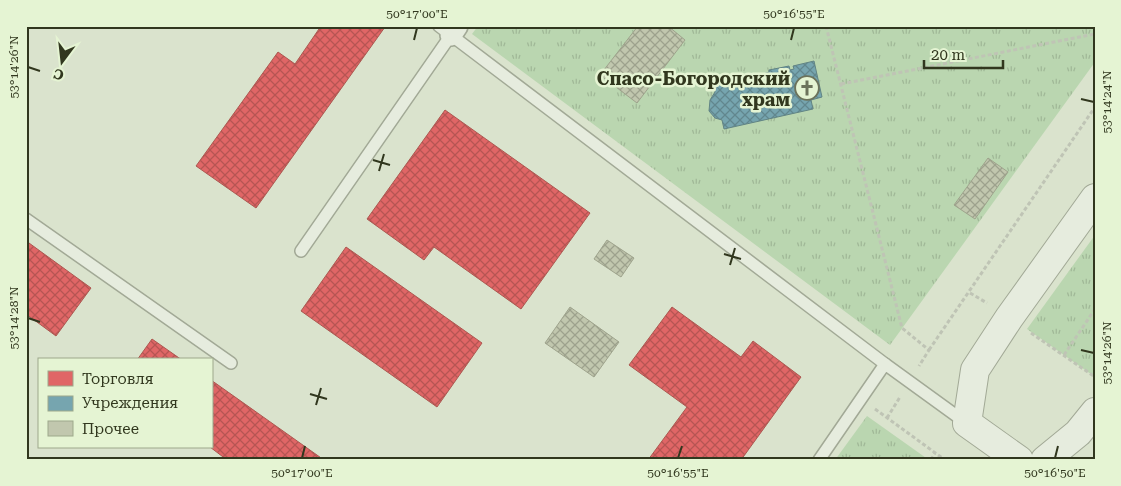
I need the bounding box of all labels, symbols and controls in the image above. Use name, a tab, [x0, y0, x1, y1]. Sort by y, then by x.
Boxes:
text: 50°17'00"E	[386, 7, 448, 21]
text: 50°16'55"E	[763, 7, 825, 21]
text: 53°14'26"N	[7, 35, 21, 99]
north arrow	[38, 38, 88, 88]
scale bar	[924, 38, 1002, 70]
text: 20 m	[931, 46, 966, 64]
text: С	[52, 66, 65, 84]
place label: Спасо-Богородский храм	[597, 68, 790, 110]
text: 53°14'24"N	[1100, 70, 1114, 134]
church icon: Спасо-Богородский храм	[794, 75, 820, 101]
text: 53°14'28"N	[7, 286, 21, 350]
text: 53°14'26"N	[1100, 321, 1114, 385]
legend	[38, 358, 212, 448]
text: Торговля	[82, 370, 153, 388]
text: Учреждения	[82, 394, 178, 412]
text: Прочее	[82, 420, 139, 438]
text: 50°17'00"E	[271, 466, 333, 480]
text: 50°16'55"E	[647, 466, 709, 480]
text: 50°16'50"E	[1024, 466, 1086, 480]

